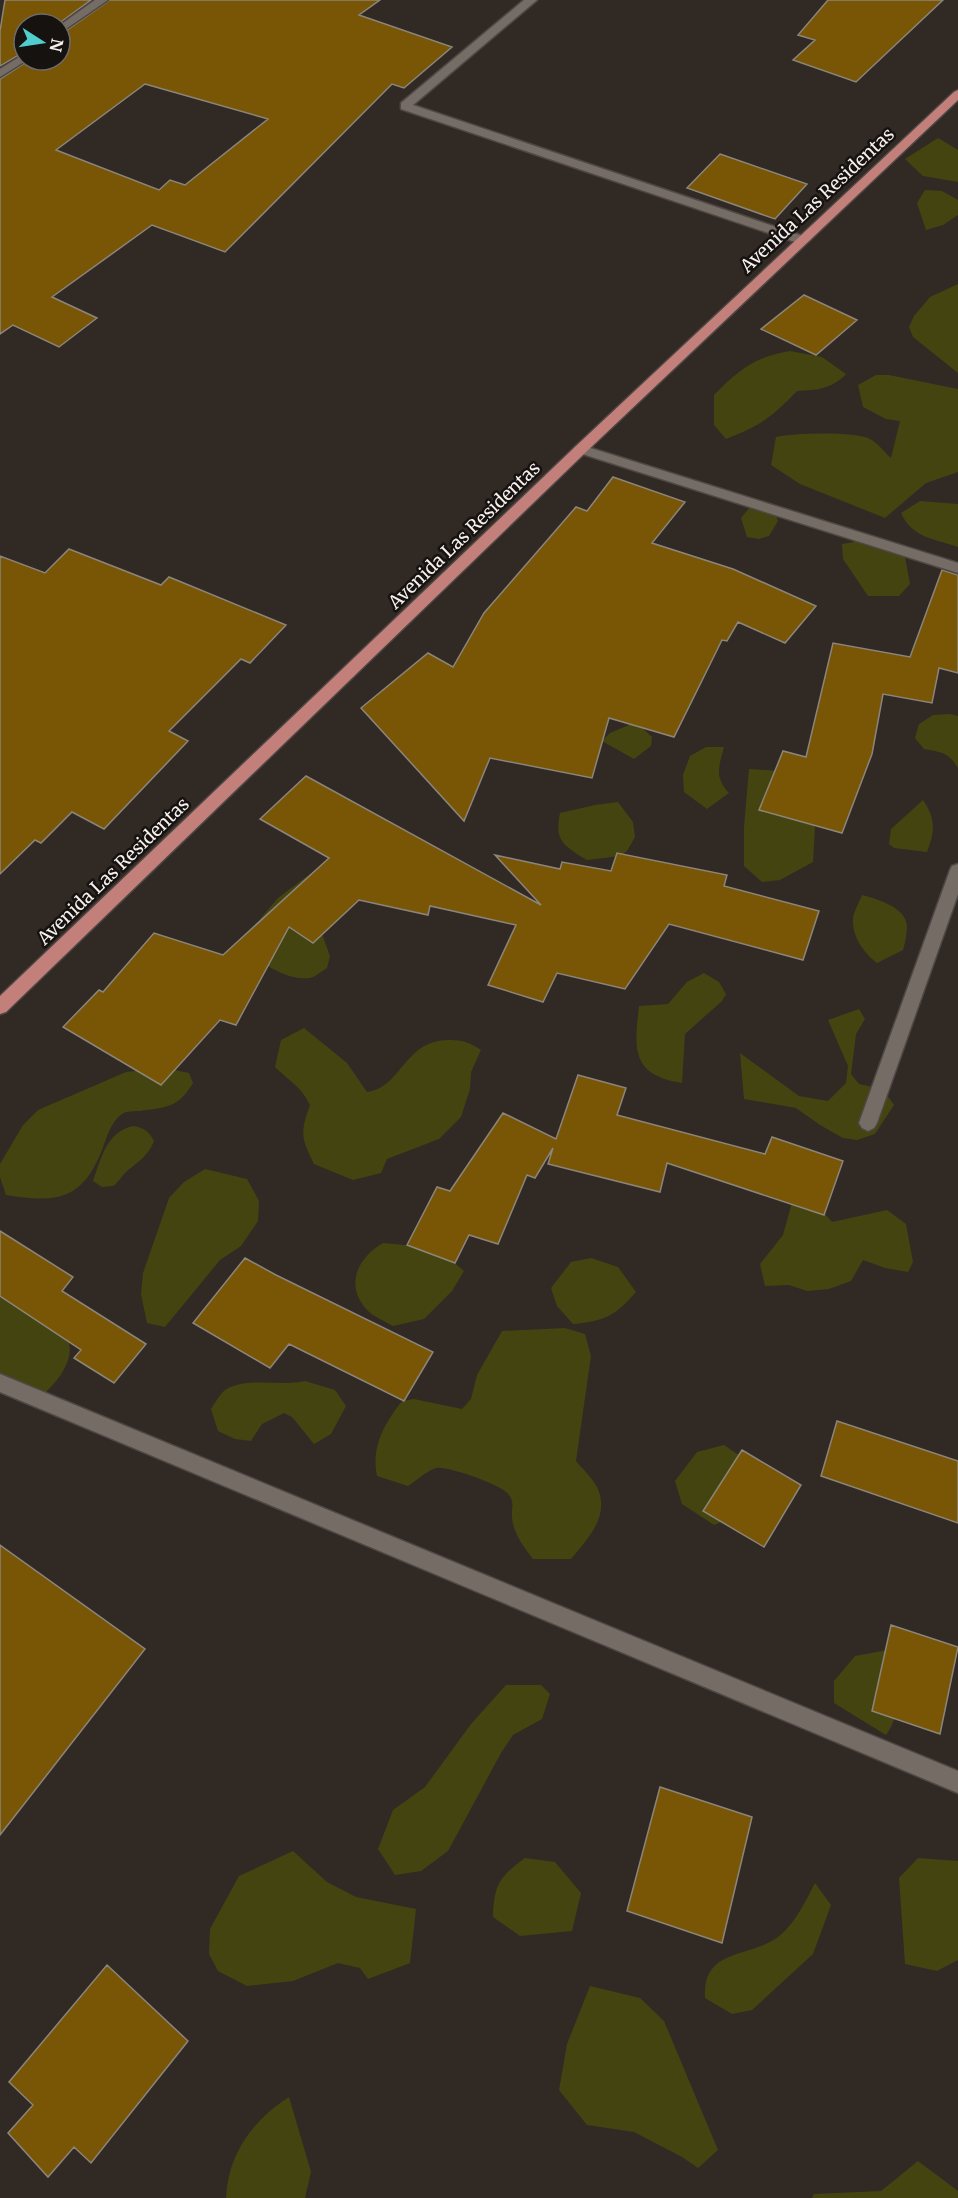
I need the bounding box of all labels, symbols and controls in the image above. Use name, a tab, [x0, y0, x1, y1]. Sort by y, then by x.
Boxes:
north arrow	[12, 12, 72, 72]
text: N	[46, 37, 68, 54]
street label: Avenida Las Residentas	[734, 123, 899, 278]
street label: Avenida Las Residentas	[383, 456, 545, 614]
street label: Avenida Las Residentas	[32, 792, 194, 950]

